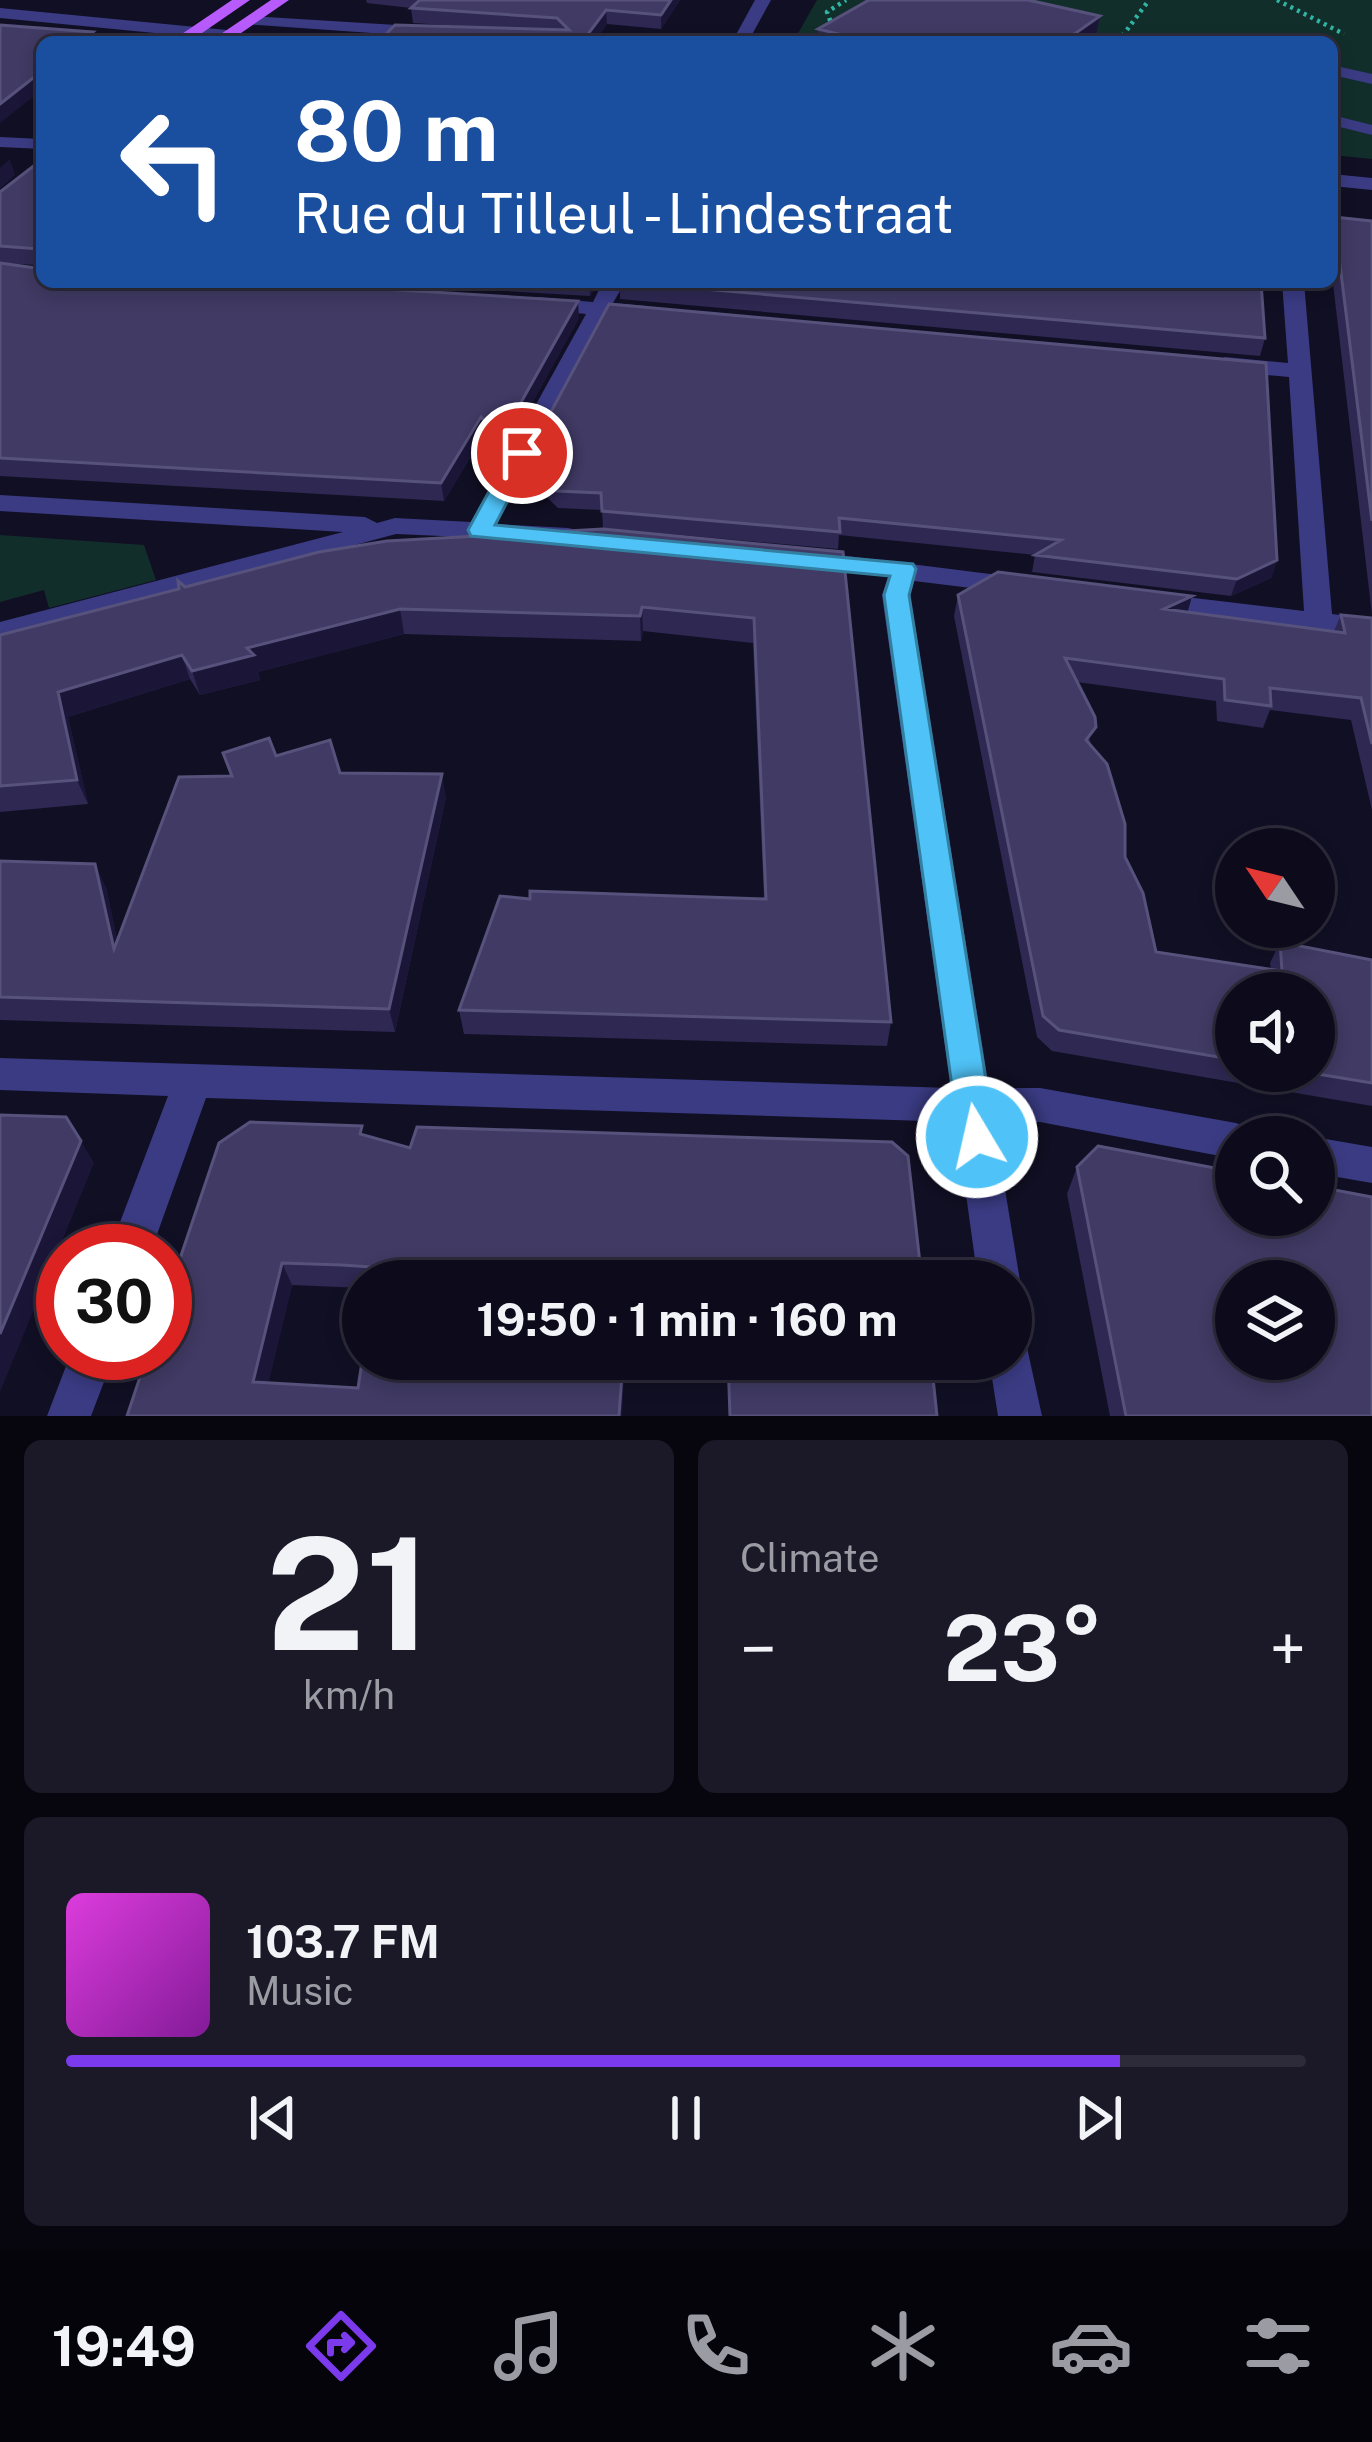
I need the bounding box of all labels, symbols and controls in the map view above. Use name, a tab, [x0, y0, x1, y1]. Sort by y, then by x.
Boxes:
text: 80 m	[294, 81, 498, 180]
icon: left	[96, 84, 252, 240]
text: Rue du Tilleul - Lindestraat	[294, 182, 953, 245]
pin	[471, 402, 573, 504]
icon: arrive	[489, 420, 555, 486]
north arrow	[1215, 828, 1335, 948]
map controls	[1215, 828, 1335, 1380]
button: sound	[1215, 972, 1335, 1092]
position arrow	[914, 1074, 1040, 1200]
button: search	[1215, 1116, 1335, 1236]
speed limit sign: 30	[36, 1224, 192, 1380]
button: layers	[1215, 1260, 1335, 1380]
text: 19:50 · 1 min · 160 m	[477, 1293, 897, 1346]
text: 21	[266, 1502, 432, 1685]
text: Climate	[740, 1535, 880, 1581]
text: 23°	[943, 1595, 1103, 1701]
text: −	[740, 1610, 777, 1688]
text: +	[1269, 1610, 1306, 1688]
text: km/h	[303, 1672, 395, 1718]
text: 103.7 FM	[246, 1915, 440, 1968]
text: Music	[246, 1968, 354, 2014]
icon: previous	[240, 2085, 306, 2151]
icon: pause	[653, 2085, 719, 2151]
icon: next	[1066, 2085, 1132, 2151]
icon: directions	[299, 2304, 383, 2388]
icon: music	[487, 2304, 571, 2388]
icon: phone	[674, 2304, 758, 2388]
icon: climate	[861, 2304, 945, 2388]
icon: car	[1049, 2304, 1133, 2388]
icon: filters	[1236, 2304, 1320, 2388]
text: 19:49	[52, 2315, 196, 2378]

